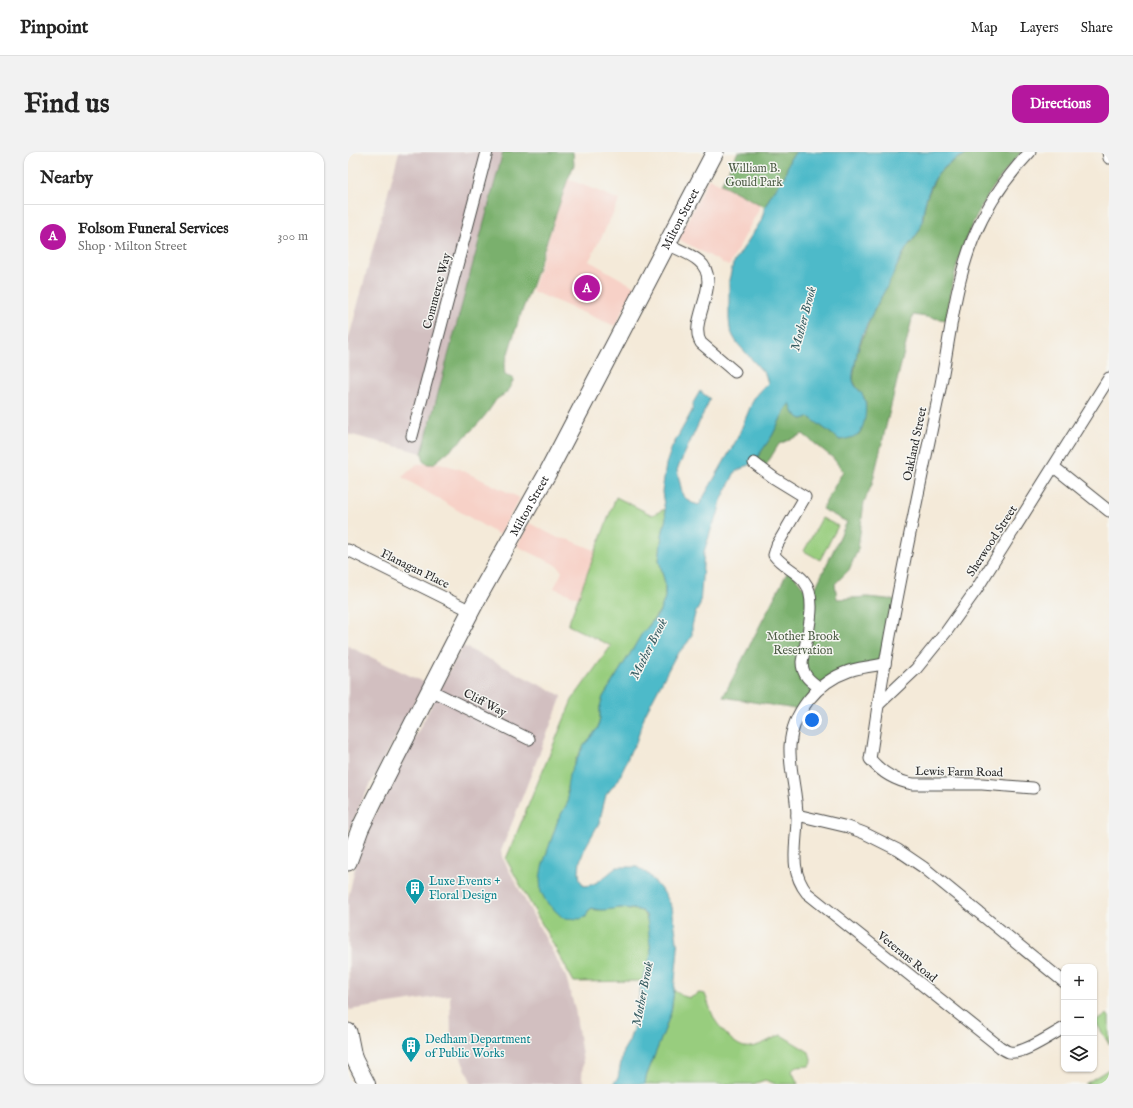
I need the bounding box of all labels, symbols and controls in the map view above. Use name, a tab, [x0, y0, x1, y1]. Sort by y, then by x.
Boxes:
text: Pinpoint	[20, 16, 88, 40]
text: Map	[971, 19, 998, 37]
text: Layers	[1020, 19, 1059, 37]
text: Share	[1081, 19, 1113, 37]
button: Directions	[1012, 85, 1109, 123]
text: Find us	[24, 87, 110, 122]
park label: William B. Gould Park	[725, 161, 783, 190]
text: Nearby	[40, 168, 93, 189]
street label: Milton Street	[658, 186, 702, 252]
text: Folsom Funeral Services	[78, 219, 229, 238]
text: A	[49, 228, 57, 245]
text: 300 m	[277, 228, 308, 245]
text: Shop · Milton Street	[78, 238, 187, 255]
street label: Commerce Way	[420, 251, 454, 331]
pin: A	[574, 273, 600, 303]
water label: Mother Brook	[787, 284, 821, 353]
street label: Oakland Street	[900, 406, 930, 482]
street label: Milton Street	[506, 473, 552, 539]
street label: Sherwood Street	[963, 503, 1021, 579]
street label: Flanagan Place	[378, 546, 452, 592]
water label: Mother Brook	[626, 615, 672, 682]
park label: Mother Brook Reservation	[767, 629, 840, 658]
street label: Cliff Way	[461, 686, 509, 720]
your location	[802, 710, 822, 730]
street label: Lewis Farm Road	[915, 764, 1004, 780]
place label: Luxe Events + Floral Design	[429, 874, 501, 903]
building icon: Luxe Events + Floral Design	[404, 877, 426, 905]
street label: Veterans Road	[873, 928, 940, 986]
water label: Mother Brook	[628, 959, 658, 1028]
map controls	[1061, 964, 1097, 1072]
button: +	[1061, 964, 1097, 1000]
button: −	[1061, 1000, 1097, 1036]
place label: Dedham Department of Public Works	[425, 1032, 531, 1061]
building icon: Dedham Department of Public Works	[400, 1035, 422, 1063]
button: layers	[1061, 1036, 1097, 1072]

